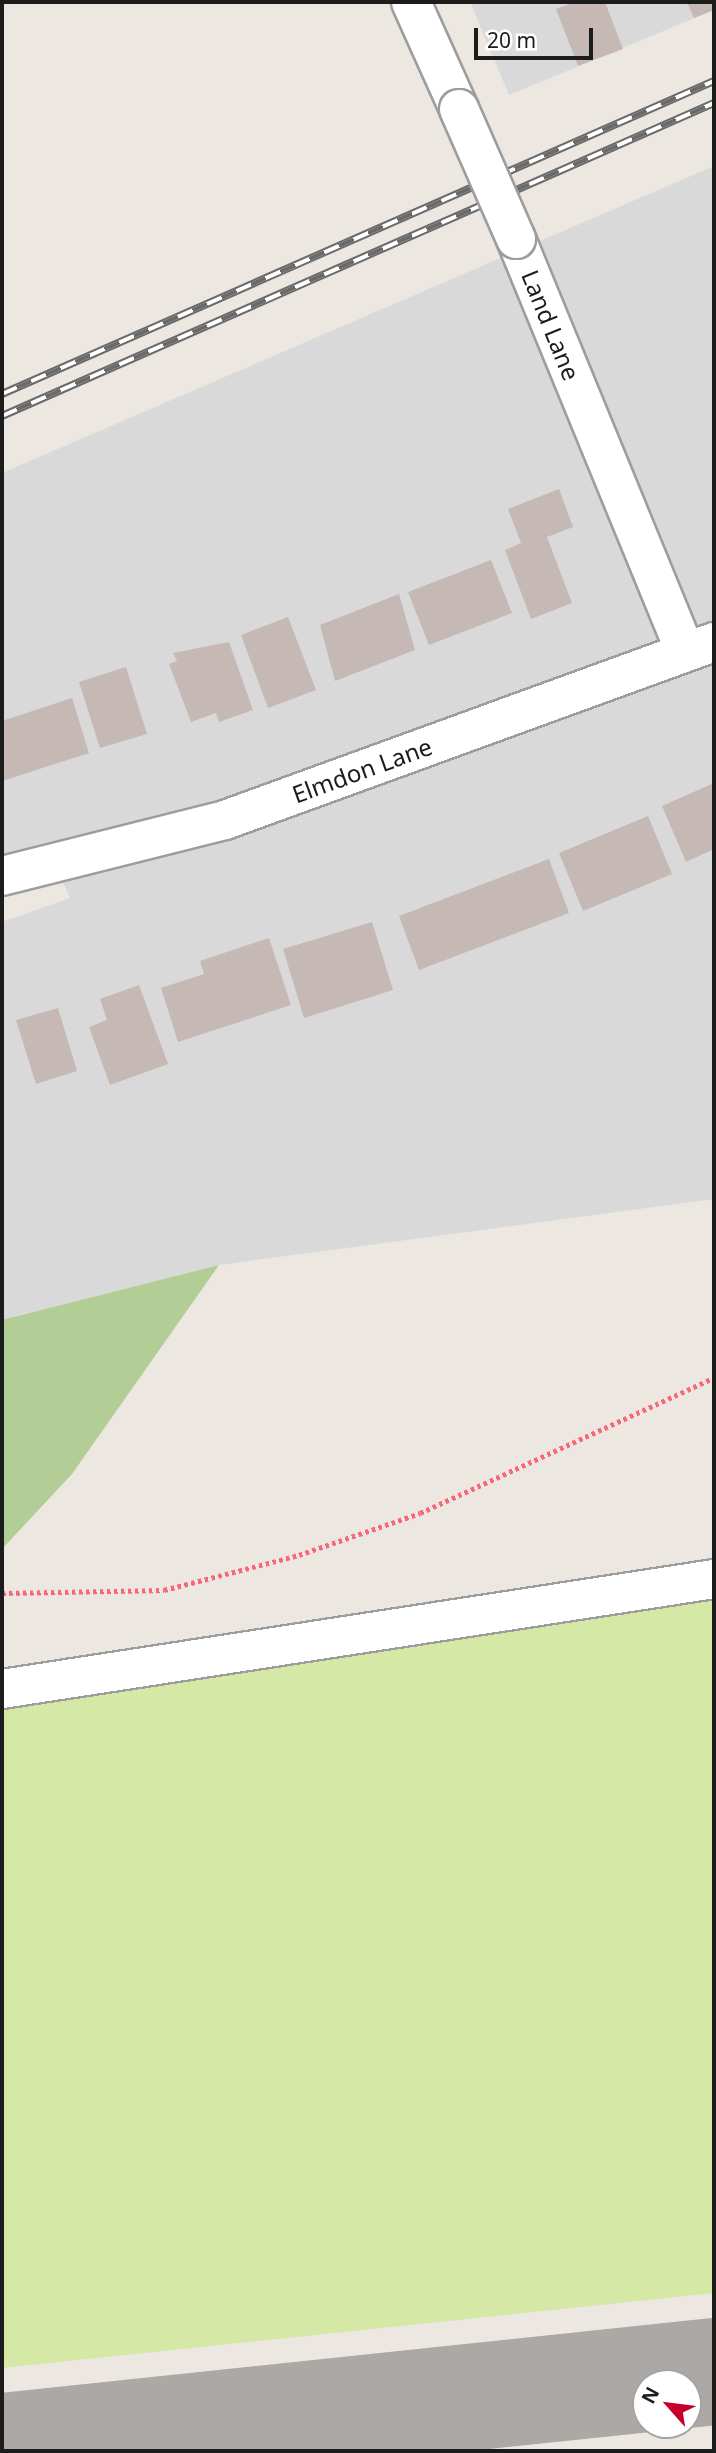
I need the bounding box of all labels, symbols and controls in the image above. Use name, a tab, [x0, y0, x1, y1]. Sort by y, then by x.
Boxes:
scale bar	[478, 14, 597, 58]
text: 20 m	[487, 26, 536, 54]
street label: Land Lane	[516, 266, 586, 384]
street label: Elmdon Lane	[288, 731, 436, 809]
north arrow	[632, 2369, 702, 2439]
text: N	[635, 2382, 665, 2408]

